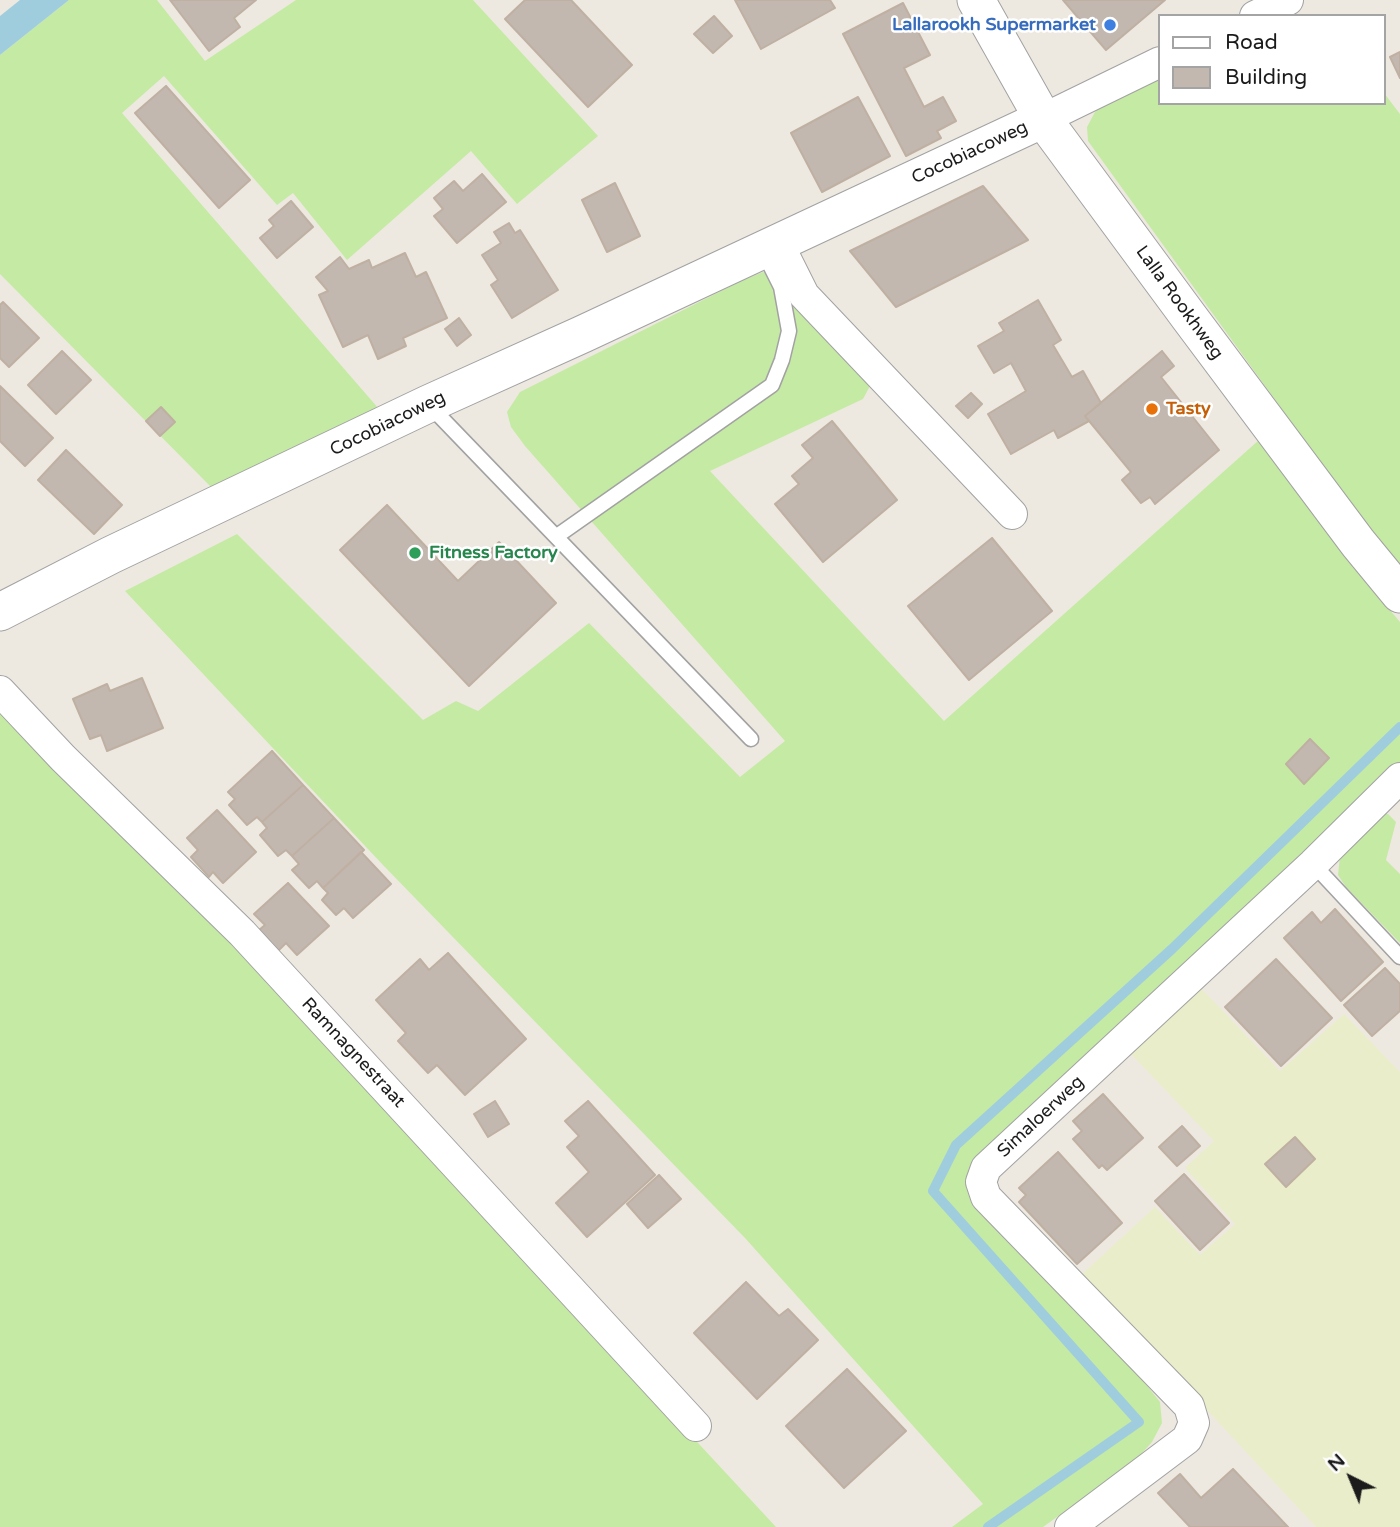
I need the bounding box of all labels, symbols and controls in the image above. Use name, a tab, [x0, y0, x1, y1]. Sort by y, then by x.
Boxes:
place label: Lallarookh Supermarket	[892, 14, 1096, 36]
legend	[1158, 14, 1386, 105]
marker: Lallarookh Supermarket	[1102, 17, 1118, 33]
text: Road	[1225, 30, 1278, 55]
text: Building	[1225, 65, 1307, 90]
street label: Cocobiacoweg	[909, 117, 1031, 189]
street label: Lalla Rookhweg	[1131, 242, 1227, 364]
street label: Cocobiacoweg	[327, 387, 449, 461]
place label: Tasty	[1166, 398, 1211, 420]
marker: Tasty	[1144, 401, 1160, 417]
place label: Fitness Factory	[429, 542, 558, 564]
marker: Fitness Factory	[407, 545, 423, 561]
street label: Ramnagnestraat	[297, 994, 409, 1112]
street label: Simaloerweg	[993, 1072, 1089, 1162]
north arrow	[1316, 1443, 1386, 1513]
text: N	[1324, 1449, 1350, 1476]

